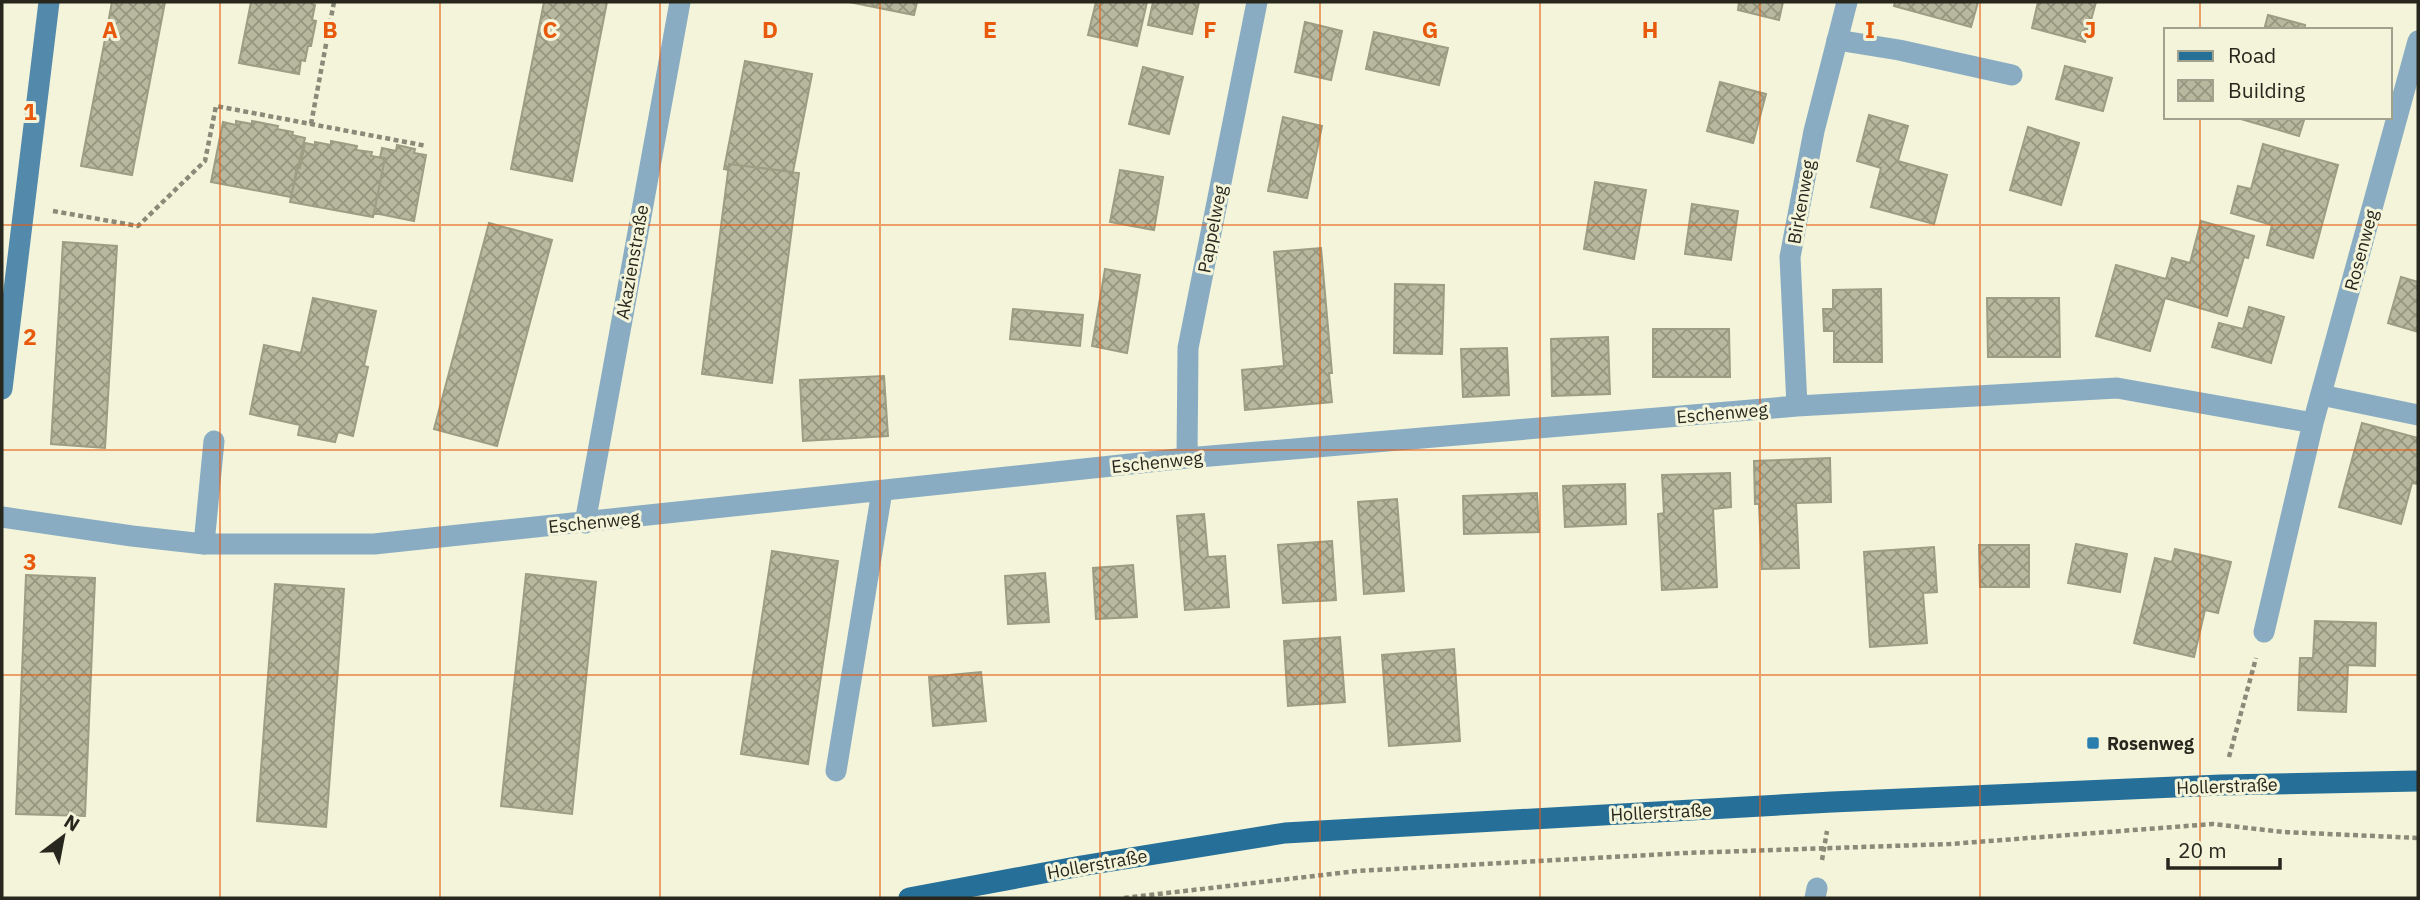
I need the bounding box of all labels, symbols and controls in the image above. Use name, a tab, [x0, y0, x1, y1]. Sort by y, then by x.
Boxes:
text: A	[102, 14, 118, 44]
text: B	[322, 14, 338, 44]
text: C	[543, 14, 558, 44]
text: D	[762, 14, 778, 44]
text: E	[983, 14, 997, 44]
text: F	[1203, 14, 1217, 44]
text: G	[1422, 14, 1438, 44]
text: H	[1642, 14, 1658, 44]
text: I	[1865, 14, 1875, 44]
text: J	[2084, 14, 2096, 44]
legend	[2164, 28, 2392, 119]
text: Road	[2228, 41, 2276, 69]
text: Building	[2228, 76, 2305, 104]
text: 1	[23, 96, 37, 126]
street label: Birkenweg	[1782, 158, 1820, 246]
street label: Pappelweg	[1192, 183, 1232, 275]
street label: Akazienstraße	[611, 203, 653, 321]
street label: Rosenweg	[2339, 206, 2383, 293]
text: 2	[23, 321, 37, 351]
street label: Eschenweg	[1675, 398, 1769, 428]
street label: Eschenweg	[1110, 446, 1204, 478]
street label: Eschenweg	[547, 506, 641, 538]
text: 3	[23, 546, 37, 576]
place label: Rosenweg	[2107, 732, 2194, 755]
marker: Rosenweg	[2085, 735, 2101, 751]
street label: Hollerstraße	[2176, 773, 2278, 799]
street label: Hollerstraße	[1610, 798, 1712, 826]
north arrow	[28, 802, 98, 872]
text: N	[60, 809, 84, 836]
scale bar	[2168, 827, 2280, 871]
text: 20 m	[2178, 836, 2227, 864]
street label: Hollerstraße	[1045, 844, 1149, 884]

